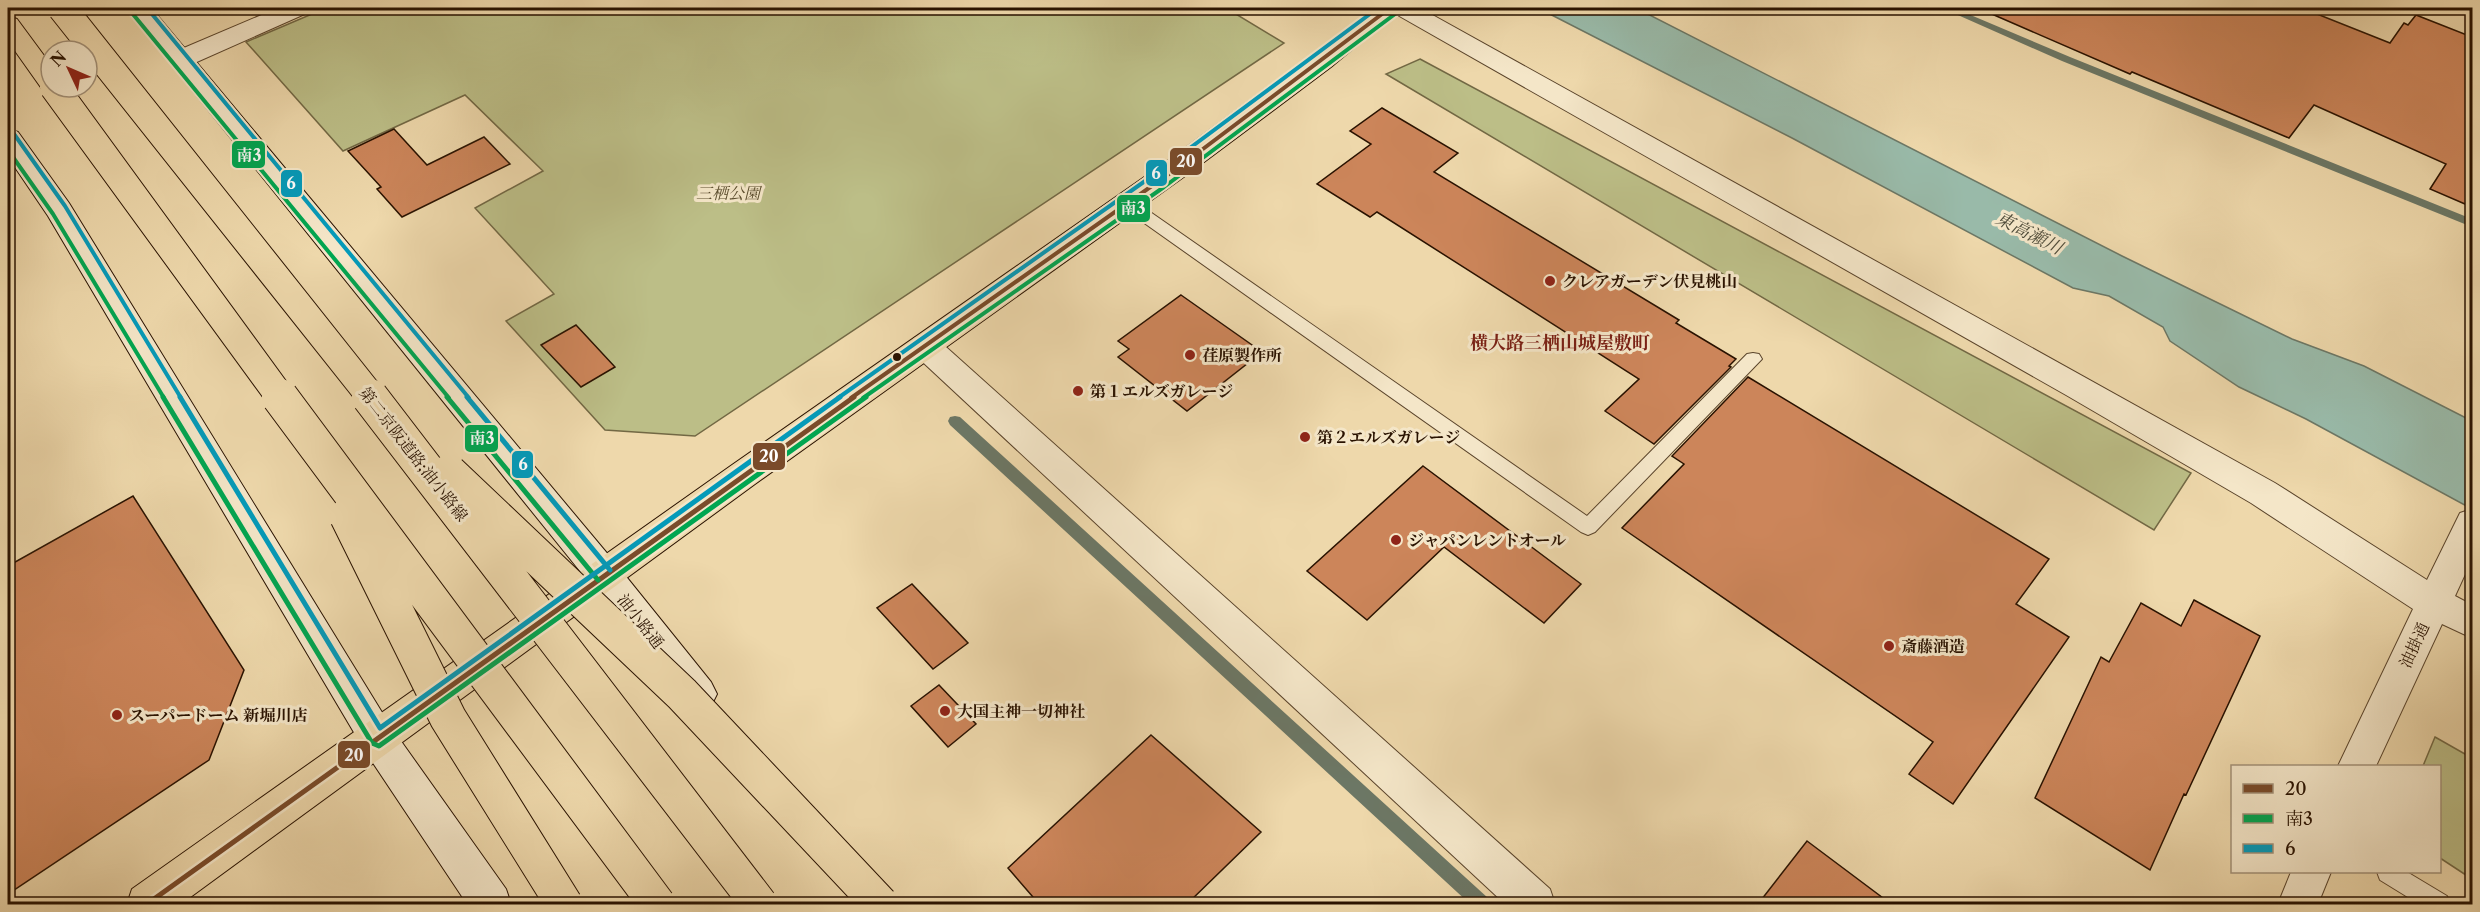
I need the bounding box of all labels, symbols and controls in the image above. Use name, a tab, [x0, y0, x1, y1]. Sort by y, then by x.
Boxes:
north arrow	[39, 39, 99, 99]
text: N	[46, 47, 70, 71]
line badge: 南3	[231, 140, 266, 169]
text: 南3	[236, 145, 262, 165]
line badge: 20	[1169, 147, 1203, 176]
text: 20	[1176, 151, 1196, 171]
line badge: 6	[1145, 159, 1168, 187]
text: 6	[1151, 163, 1161, 183]
line badge: 6	[280, 169, 303, 198]
text: 6	[286, 173, 296, 193]
park label: 三栖公園	[696, 183, 763, 203]
line badge: 南3	[1116, 194, 1151, 223]
text: 南3	[1120, 198, 1146, 218]
water label: 東高瀬川	[1992, 207, 2068, 260]
place label: クレアガーデン伏見桃山	[1562, 271, 1738, 291]
marker: クレアガーデン伏見桃山	[1543, 274, 1557, 288]
district label: 横大路三栖山城屋敷町	[1470, 332, 1650, 354]
place label: 荏原製作所	[1202, 345, 1282, 365]
marker: 荏原製作所	[1183, 348, 1197, 362]
unlabelled marker	[891, 351, 903, 363]
place label: 第１エルズガレージ	[1090, 381, 1233, 401]
street label: 第二京阪道路;油小路線	[355, 383, 473, 525]
marker: 第１エルズガレージ	[1071, 384, 1085, 398]
line badge: 南3	[464, 424, 499, 453]
place label: 第２エルズガレージ	[1317, 427, 1460, 447]
text: 南3	[469, 428, 495, 448]
marker: 第２エルズガレージ	[1298, 430, 1312, 444]
line badge: 20	[752, 442, 786, 471]
text: 20	[759, 446, 779, 466]
line badge: 6	[511, 450, 534, 479]
text: 6	[518, 454, 528, 474]
place label: ジャパンレントオール	[1408, 530, 1566, 550]
marker: ジャパンレントオール	[1389, 533, 1403, 547]
street label: 油小路通	[613, 590, 669, 652]
street label: 油掛通	[2395, 619, 2433, 671]
place label: 斎藤酒造	[1901, 636, 1965, 656]
marker: 斎藤酒造	[1882, 639, 1896, 653]
place label: 大国主神一切神社	[957, 701, 1085, 721]
marker: 大国主神一切神社	[938, 704, 952, 718]
place label: スーパードーム 新堀川店	[129, 705, 307, 725]
marker: スーパードーム 新堀川店	[110, 708, 124, 722]
line badge: 20	[337, 740, 371, 769]
text: 20	[344, 745, 364, 765]
legend	[2231, 765, 2441, 873]
text: 20	[2285, 778, 2307, 800]
text: 南3	[2285, 808, 2313, 830]
text: 6	[2285, 838, 2296, 860]

